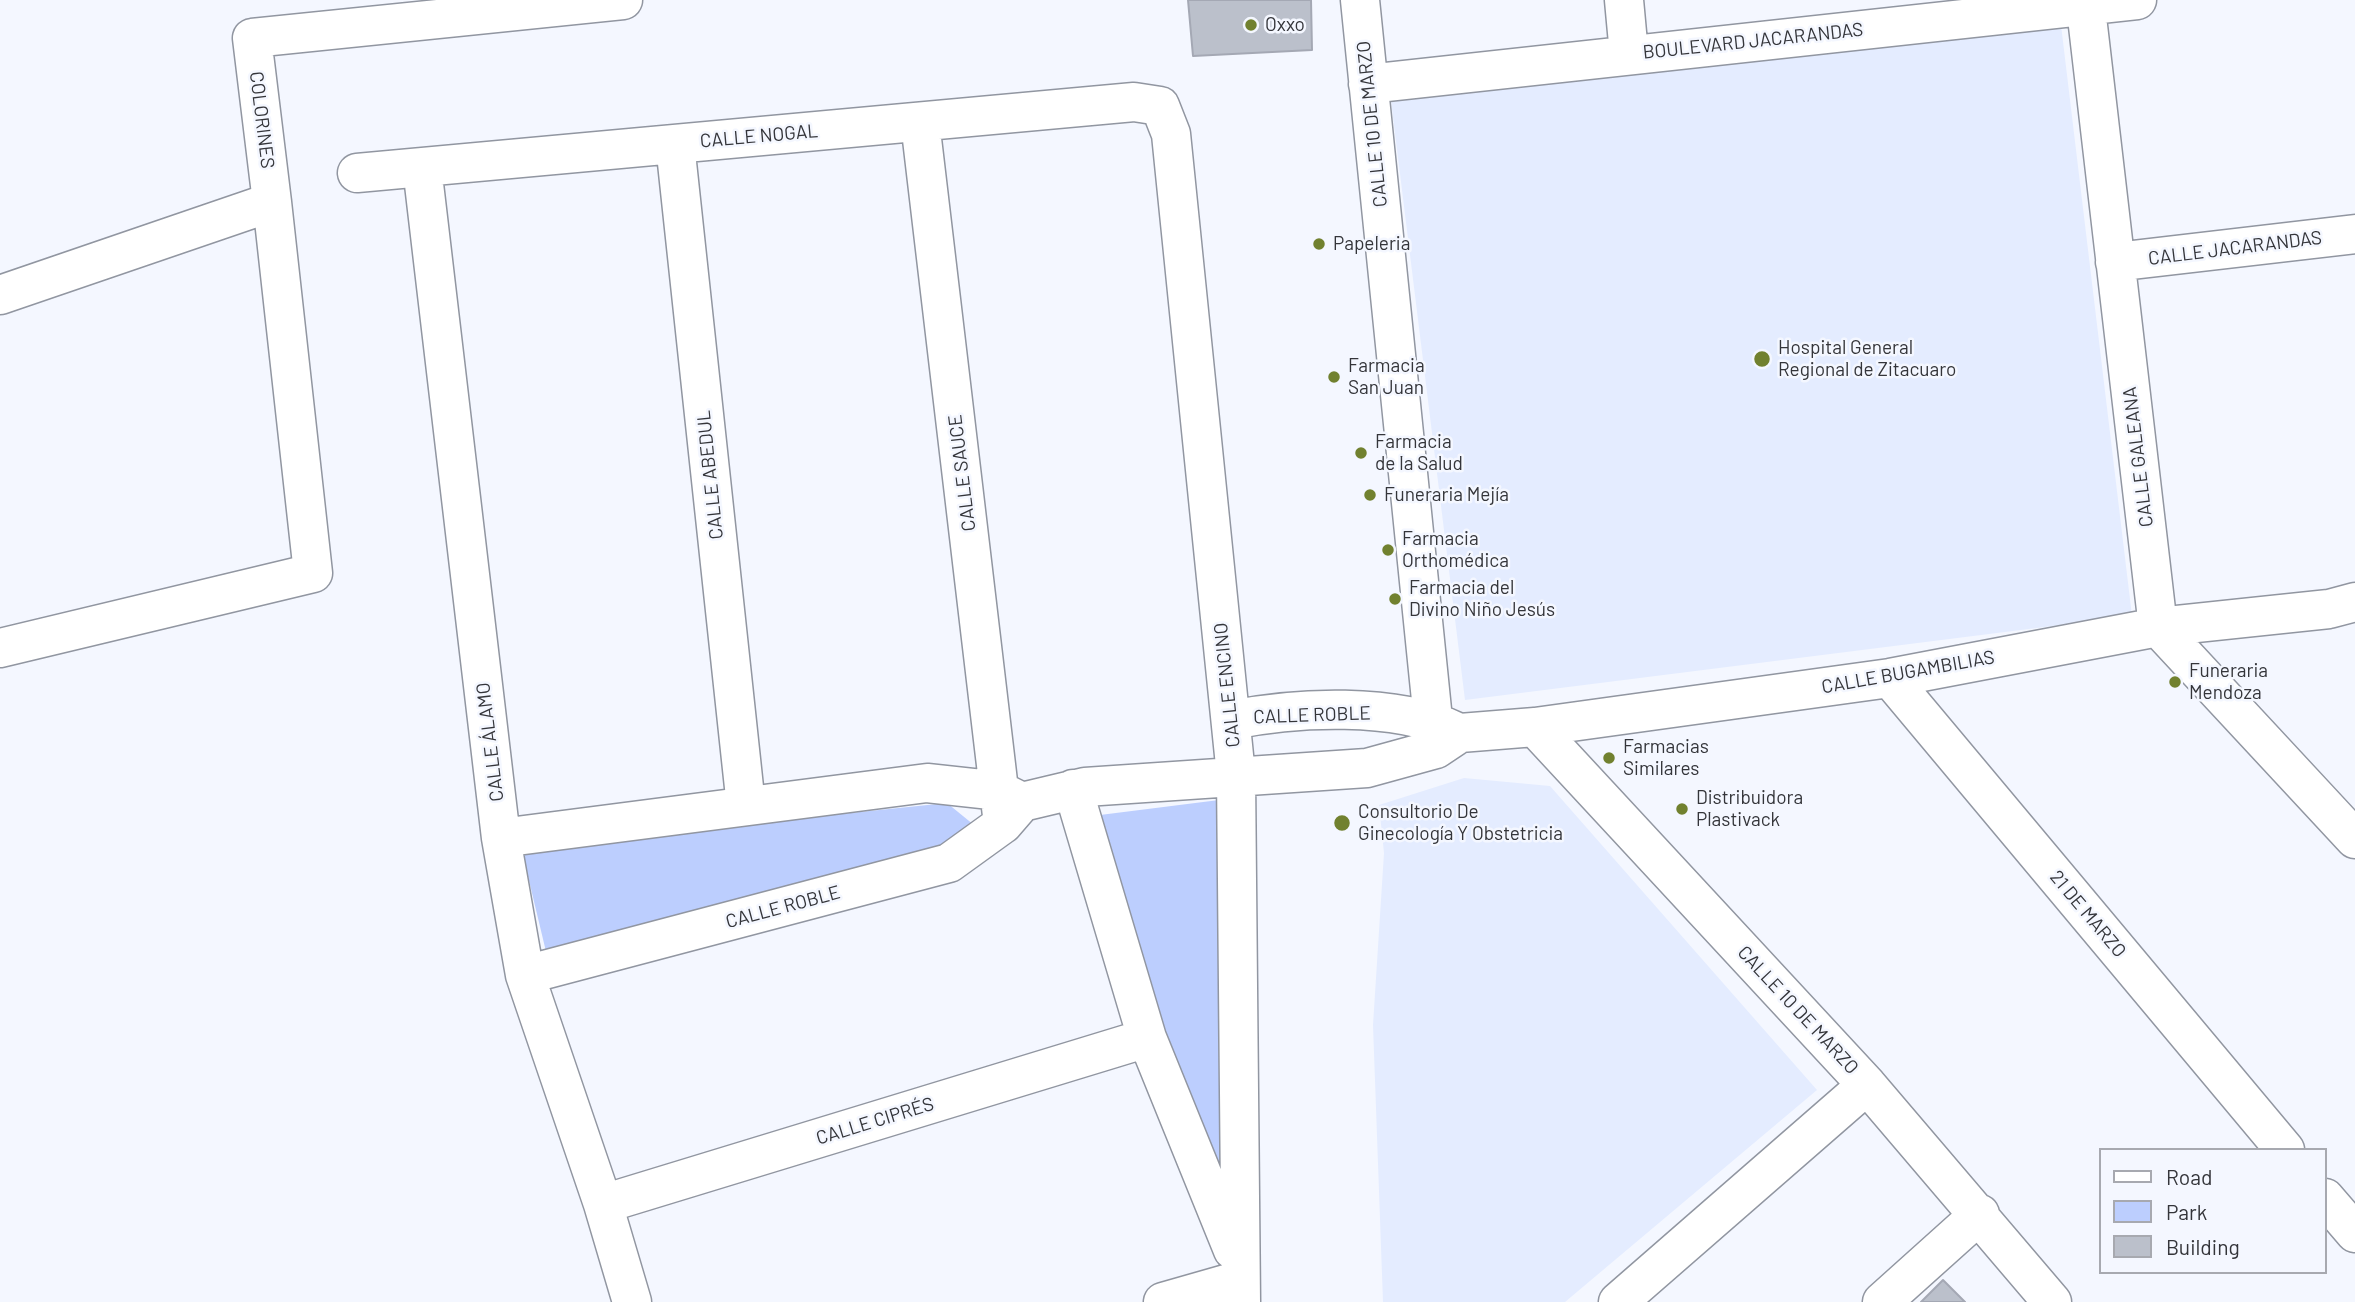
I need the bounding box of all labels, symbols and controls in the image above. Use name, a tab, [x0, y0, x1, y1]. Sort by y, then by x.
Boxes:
place label: Oxxo	[1265, 14, 1305, 36]
marker: Oxxo	[1243, 17, 1259, 33]
street label: BOULEVARD JACARANDAS	[1642, 18, 1864, 64]
street label: CALLE 10 DE MARZO	[1352, 40, 1392, 208]
street label: COLORINES	[245, 70, 279, 170]
street label: CALLE NOGAL	[699, 119, 819, 153]
street label: CALLE JACARANDAS	[2147, 226, 2323, 270]
place label: Papeleria	[1333, 233, 1410, 255]
marker: Papeleria	[1311, 236, 1327, 252]
place label: Hospital General Regional de Zitacuaro	[1778, 337, 1956, 381]
marker: Hospital General Regional de Zitacuaro	[1752, 349, 1772, 369]
place label: Farmacia San Juan	[1348, 355, 1425, 399]
marker: Farmacia San Juan	[1326, 369, 1342, 385]
street label: CALLE GALEANA	[2118, 385, 2158, 529]
street label: CALLE ABEDUL	[692, 409, 728, 541]
street label: CALLE SAUCE	[944, 413, 980, 533]
place label: Farmacia de la Salud	[1375, 431, 1463, 475]
marker: Farmacia de la Salud	[1353, 445, 1369, 461]
place label: Funeraria Mejía	[1384, 484, 1509, 506]
marker: Funeraria Mejía	[1362, 487, 1378, 503]
place label: Farmacia Orthomédica	[1402, 528, 1509, 572]
marker: Farmacia Orthomédica	[1380, 542, 1396, 558]
place label: Farmacia del Divino Niño Jesús	[1409, 577, 1555, 621]
marker: Farmacia del Divino Niño Jesús	[1387, 591, 1403, 607]
street label: CALLE ENCINO	[1209, 621, 1245, 749]
street label: CALLE BUGAMBILIAS	[1820, 646, 1996, 698]
place label: Funeraria Mendoza	[2189, 660, 2268, 704]
marker: Funeraria Mendoza	[2167, 674, 2183, 690]
street label: CALLE ÁLAMO	[471, 681, 509, 803]
street label: CALLE ROBLE	[1253, 702, 1371, 728]
place label: Farmacias Similares	[1623, 736, 1709, 780]
marker: Farmacias Similares	[1601, 750, 1617, 766]
place label: Distribuidora Plastivack	[1696, 787, 1803, 831]
place label: Consultorio De Ginecología Y Obstetricia	[1358, 801, 1563, 845]
marker: Distribuidora Plastivack	[1674, 801, 1690, 817]
marker: Consultorio De Ginecología Y Obstetricia	[1332, 813, 1352, 833]
street label: 21 DE MARZO	[2045, 866, 2131, 962]
street label: CALLE ROBLE	[723, 881, 843, 933]
street label: CALLE 10 DE MARZO	[1733, 941, 1863, 1079]
street label: CALLE CIPRÉS	[813, 1092, 937, 1150]
legend	[2100, 1148, 2327, 1274]
text: Road	[2166, 1164, 2212, 1189]
text: Park	[2166, 1199, 2207, 1224]
text: Building	[2166, 1234, 2240, 1259]

